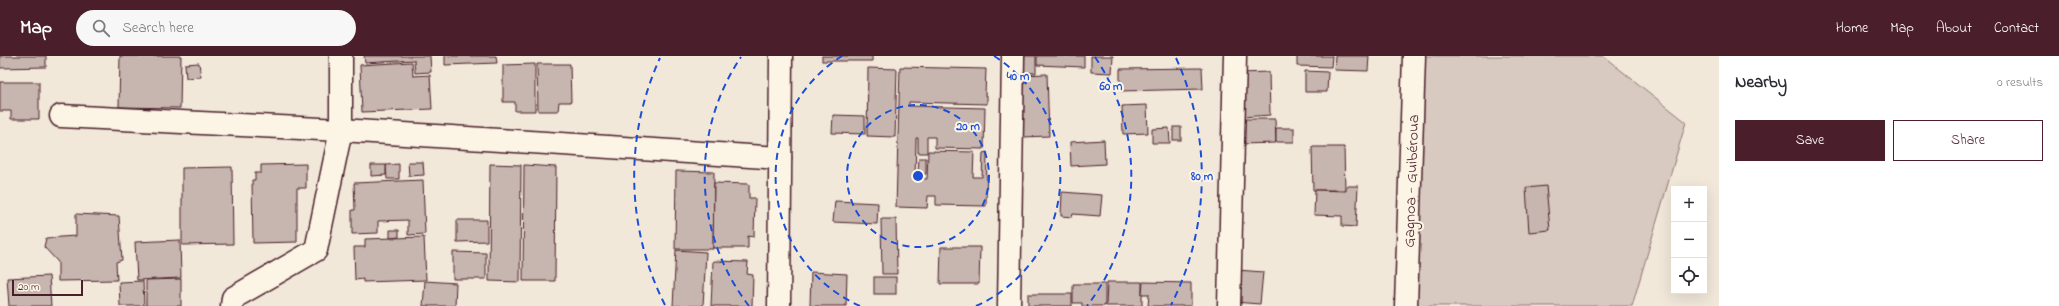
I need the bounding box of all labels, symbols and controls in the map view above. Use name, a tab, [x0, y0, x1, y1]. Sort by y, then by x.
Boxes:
search box	[76, 10, 356, 46]
text: Map	[20, 15, 52, 42]
icon: search	[90, 17, 112, 39]
text: Search here	[122, 17, 194, 39]
text: Home	[1836, 18, 1868, 39]
text: Map	[1890, 18, 1914, 39]
text: About	[1936, 18, 1972, 39]
text: Contact	[1994, 18, 2039, 39]
text: 40 m	[1006, 68, 1030, 86]
text: Nearby	[1735, 70, 1787, 95]
text: 0 results	[1997, 73, 2043, 92]
text: 60 m	[1099, 78, 1123, 96]
street label: Gagnoa - Guibéroua	[1398, 114, 1426, 248]
text: 20 m	[955, 118, 980, 136]
button: Save	[1735, 120, 1885, 161]
button: Share	[1893, 120, 2043, 161]
text: 80 m	[1190, 168, 1214, 186]
centre of rings	[911, 169, 925, 183]
map controls	[1671, 186, 1707, 294]
button: +	[1671, 186, 1707, 222]
button: −	[1671, 222, 1707, 258]
button: locate	[1671, 258, 1707, 294]
scale bar	[12, 278, 83, 297]
text: 20 m	[18, 279, 40, 295]

